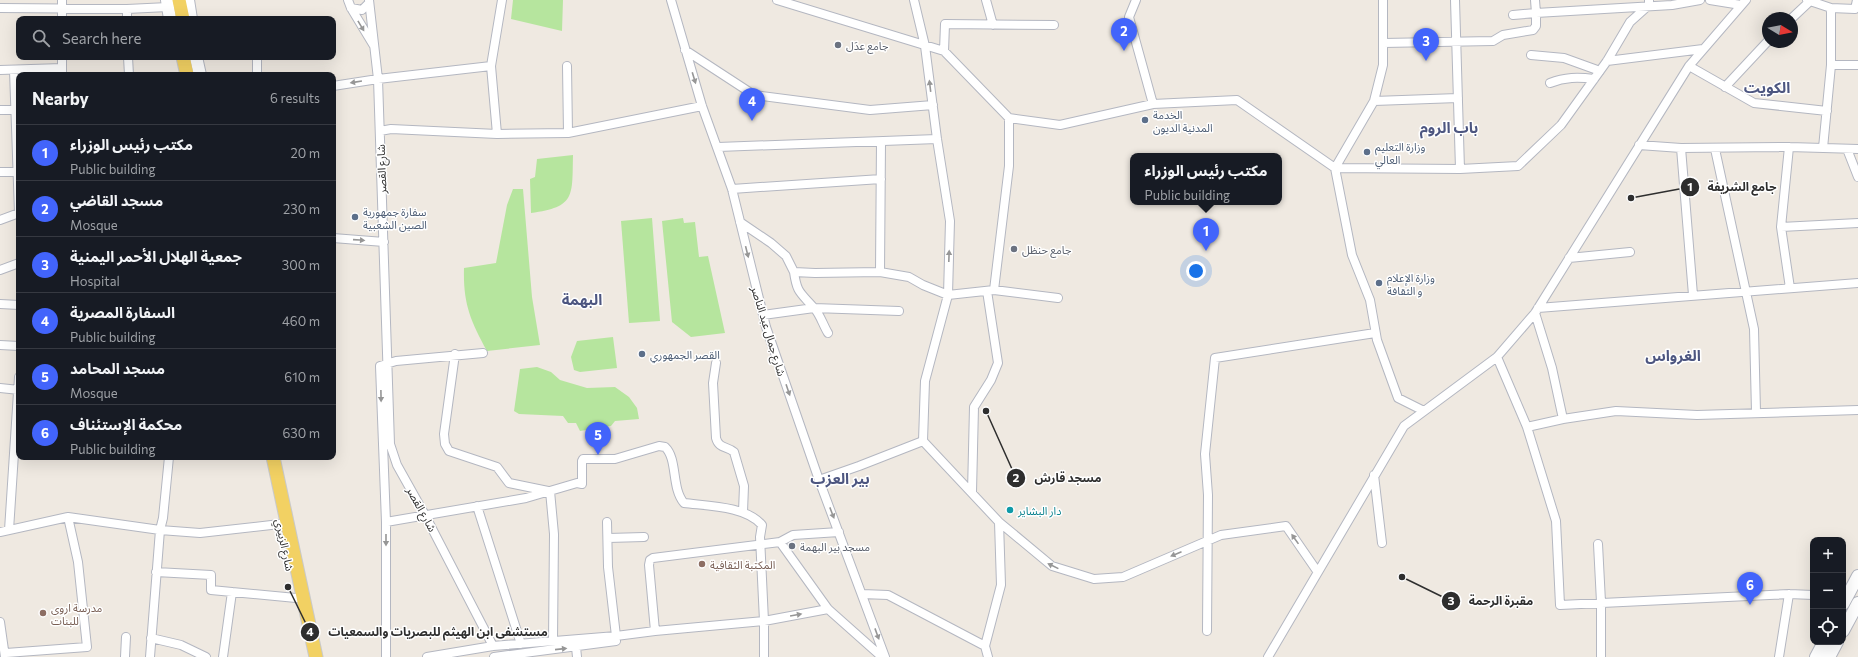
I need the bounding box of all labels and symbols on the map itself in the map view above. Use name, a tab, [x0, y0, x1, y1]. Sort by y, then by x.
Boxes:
north arrow	[1762, 12, 1798, 48]
pin: 2	[1111, 18, 1137, 51]
one-way arrow	[358, 20, 365, 32]
pin: 3	[1413, 28, 1439, 61]
place label: جامع عدَل	[846, 39, 889, 54]
marker: جامع عدَل	[833, 40, 843, 50]
one-way arrow	[691, 72, 697, 84]
district label: الكويت	[1744, 78, 1790, 97]
one-way arrow	[350, 79, 362, 85]
one-way arrow	[927, 80, 933, 92]
pin: 4	[739, 88, 765, 121]
place label: الخدمة المدنية الديون	[1153, 108, 1213, 135]
marker: الخدمة المدنية الديون	[1140, 115, 1150, 125]
district label: باب الروم	[1420, 118, 1478, 139]
place label: وزارة التعليم العالي	[1375, 140, 1425, 169]
street label: شارع القصر	[374, 144, 390, 195]
marker: وزارة التعليم العالي	[1362, 147, 1372, 157]
callout: جامع الشريفة	[1680, 175, 1784, 199]
text: 1	[1687, 179, 1693, 193]
text: جامع الشريفة	[1708, 179, 1777, 196]
place label: سفارة جمهورية الصين الشعبية	[363, 205, 427, 232]
marker: سفارة جمهورية الصين الشعبية	[350, 212, 360, 222]
pin: 1	[1193, 218, 1219, 251]
one-way arrow	[353, 237, 365, 244]
place label: جامع حنظل	[1022, 243, 1072, 258]
marker: جامع حنظل	[1009, 244, 1019, 254]
one-way arrow	[744, 246, 750, 258]
one-way arrow	[946, 249, 952, 262]
your location	[1186, 261, 1206, 281]
place label: وزارة الإعلام و الثقافة	[1387, 271, 1435, 298]
marker: وزارة الإعلام و الثقافة	[1374, 278, 1384, 288]
street label: شارع جمال عبد الناصر	[747, 284, 789, 378]
district label: البهمة	[562, 290, 602, 309]
district label: الغرواس	[1645, 346, 1701, 365]
place label: القصر الجمهوري	[650, 348, 720, 364]
marker: القصر الجمهوري	[637, 349, 647, 359]
one-way arrow	[785, 385, 791, 397]
one-way arrow	[377, 390, 384, 402]
pin: 5	[585, 422, 611, 455]
callout: مسجد قارش	[1006, 466, 1109, 490]
district label: بير العزب	[810, 469, 870, 488]
text: 2	[1013, 470, 1020, 484]
text: مسجد قارش	[1034, 470, 1102, 485]
street label: شارع القصر	[402, 483, 440, 535]
place label: دار البشاير	[1017, 504, 1061, 518]
marker: دار البشاير	[1005, 505, 1015, 515]
one-way arrow	[829, 507, 835, 519]
street label: شارع الزبيري	[270, 518, 297, 573]
one-way arrow	[383, 534, 389, 547]
one-way arrow	[1291, 534, 1299, 544]
place label: مسجد بير البهمة	[800, 540, 870, 554]
marker: مسجد بير البهمة	[787, 541, 797, 551]
one-way arrow	[1170, 552, 1182, 558]
place label: المكتبة الثقافية	[710, 558, 775, 572]
marker: المكتبة الثقافية	[697, 559, 707, 569]
one-way arrow	[1048, 563, 1059, 569]
pin: 6	[1737, 572, 1763, 605]
callout: مقبرة الرحمة	[1441, 589, 1541, 613]
text: 3	[1448, 593, 1455, 607]
text: مقبرة الرحمة	[1469, 593, 1533, 608]
place label: مدرسة اروى للبنات	[51, 601, 103, 628]
marker: مدرسة اروى للبنات	[38, 608, 48, 618]
one-way arrow	[790, 612, 802, 618]
callout: مستشفى ابن الهيثم للبصريات والسمعيات	[300, 620, 556, 644]
text: 4	[306, 624, 314, 638]
text: مستشفى ابن الهيثم للبصريات والسمعيات	[328, 624, 548, 641]
one-way arrow	[874, 629, 880, 641]
one-way arrow	[555, 645, 567, 652]

